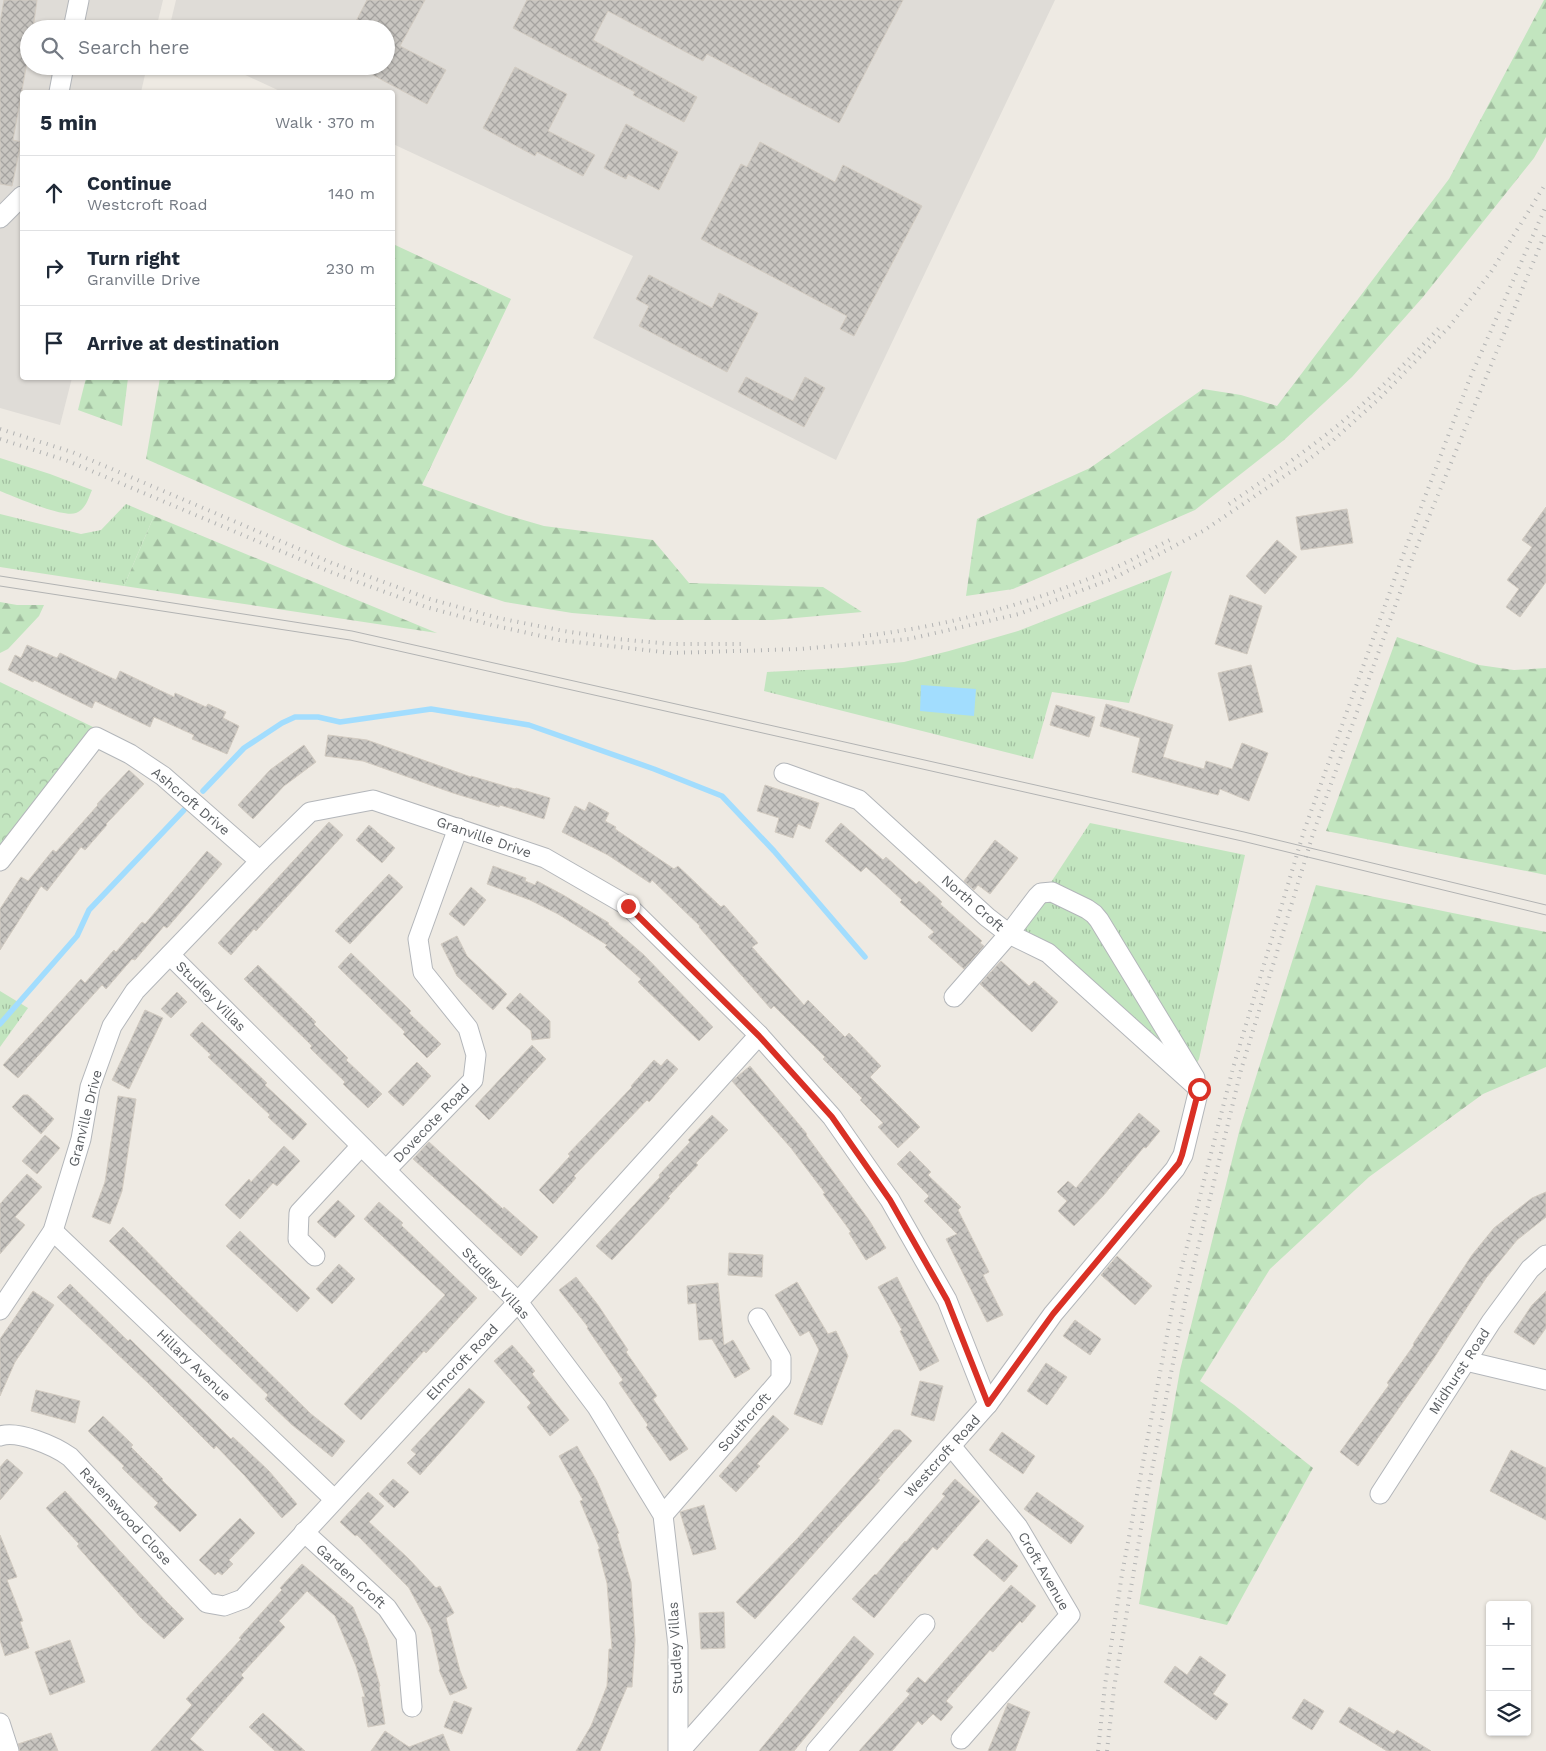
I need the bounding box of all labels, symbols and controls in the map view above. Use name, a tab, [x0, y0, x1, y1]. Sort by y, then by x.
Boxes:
search box	[20, 20, 395, 75]
icon: search	[38, 34, 66, 62]
text: Search here	[78, 36, 189, 59]
text: 5 min	[40, 110, 97, 135]
text: Walk · 370 m	[275, 113, 375, 132]
text: Continue	[87, 172, 171, 195]
icon: ahead	[40, 179, 68, 207]
text: 140 m	[328, 184, 375, 203]
text: Westcroft Road	[87, 195, 208, 214]
text: Turn right	[87, 247, 180, 270]
icon: right	[40, 254, 68, 282]
text: 230 m	[326, 259, 375, 278]
text: Granville Drive	[87, 270, 201, 289]
icon: arrive	[40, 329, 68, 357]
text: Arrive at destination	[87, 332, 279, 355]
street label: Ashcroft Drive	[149, 764, 233, 838]
street label: Granville Drive	[434, 813, 534, 861]
street label: North Croft	[939, 872, 1007, 934]
route end	[617, 895, 640, 918]
street label: Studley Villas	[173, 958, 249, 1034]
street label: Granville Drive	[65, 1068, 105, 1168]
route start	[1188, 1078, 1211, 1101]
street label: Dovecote Road	[390, 1080, 472, 1166]
street label: Studley Villas	[459, 1244, 533, 1322]
street label: Elmcroft Road	[423, 1321, 501, 1403]
street label: Midhurst Road	[1425, 1325, 1493, 1417]
street label: Hillary Avenue	[154, 1326, 234, 1404]
street label: Southcroft	[714, 1389, 774, 1455]
street label: Westcroft Road	[901, 1411, 983, 1501]
street label: Ravenswood Close	[77, 1464, 175, 1568]
street label: Croft Avenue	[1015, 1529, 1073, 1613]
street label: Garden Croft	[313, 1541, 389, 1611]
map controls	[1486, 1601, 1531, 1736]
button: +	[1486, 1601, 1531, 1646]
street label: Studley Villas	[665, 1602, 685, 1694]
button: −	[1486, 1646, 1531, 1691]
button: layers	[1486, 1691, 1531, 1736]

